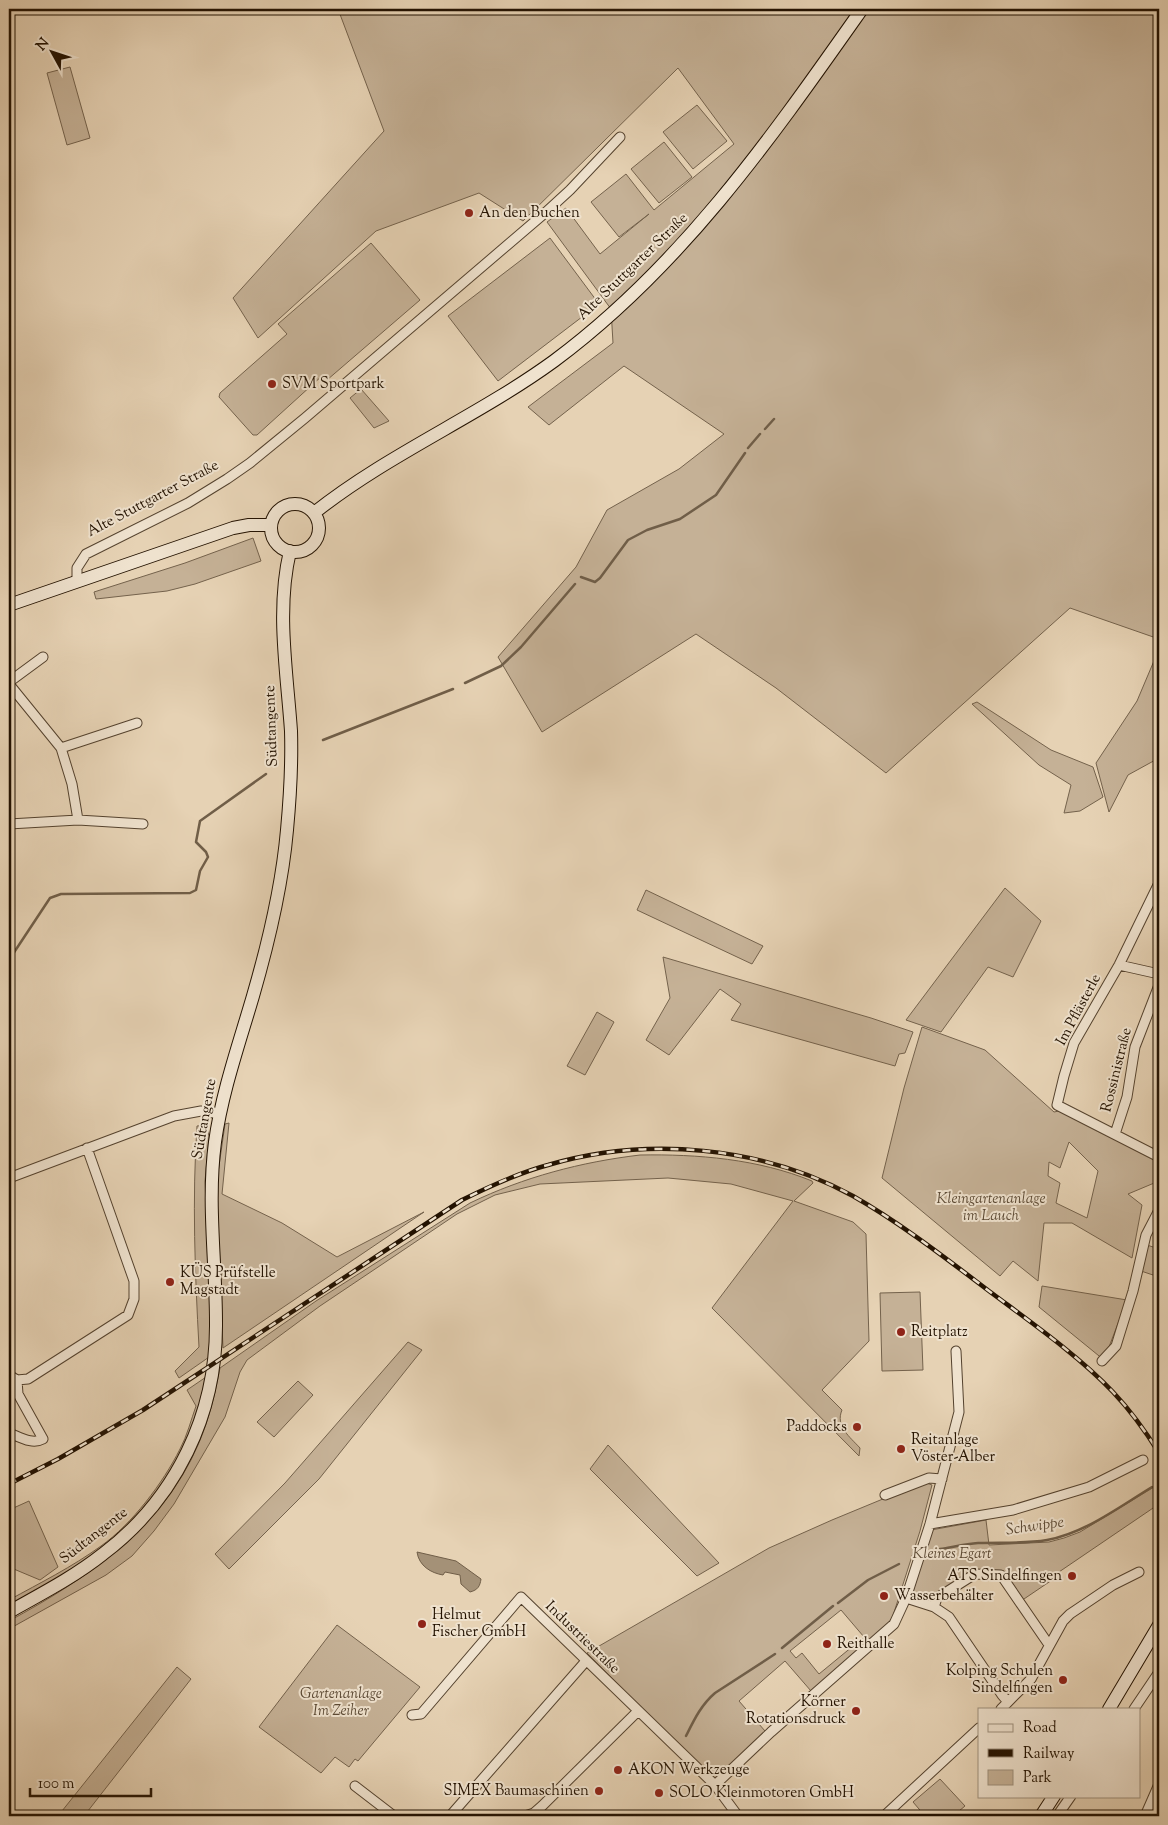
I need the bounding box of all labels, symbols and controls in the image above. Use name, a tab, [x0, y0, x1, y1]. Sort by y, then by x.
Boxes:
north arrow	[28, 28, 78, 78]
text: N	[32, 34, 55, 56]
place label: An den Buchen	[479, 203, 580, 224]
marker: An den Buchen	[463, 207, 475, 219]
street label: Alte Stuttgarter Straße	[573, 209, 693, 325]
place label: SVM Sportpark	[282, 374, 385, 395]
marker: SVM Sportpark	[266, 378, 278, 390]
street label: Alte Stuttgarter Straße	[83, 455, 223, 543]
street label: Südtangente	[260, 685, 284, 767]
street label: Im Pflästerle	[1051, 970, 1107, 1050]
street label: Rossinistraße	[1096, 1026, 1138, 1114]
street label: Südtangente	[188, 1077, 222, 1161]
park label: Kleingartenanlage im Lauch	[937, 1189, 1045, 1227]
place label: KÜS Prüfstelle Magstadt	[180, 1262, 276, 1301]
marker: KÜS Prüfstelle Magstadt	[164, 1276, 176, 1288]
place label: Reitplatz	[911, 1322, 968, 1343]
marker: Reitplatz	[895, 1326, 907, 1338]
place label: Paddocks	[786, 1417, 847, 1438]
marker: Paddocks	[851, 1421, 863, 1433]
place label: Reitanlage Vöster-Alber	[911, 1430, 996, 1468]
marker: Reitanlage Vöster-Alber	[895, 1443, 907, 1455]
street label: Südtangente	[55, 1503, 133, 1569]
water label: Schwippe	[1004, 1512, 1066, 1542]
park label: Kleines Egart	[913, 1544, 992, 1565]
place label: ATS Sindelfingen	[947, 1566, 1062, 1587]
marker: ATS Sindelfingen	[1066, 1570, 1078, 1582]
place label: Wasserbehälter	[894, 1586, 994, 1607]
marker: Wasserbehälter	[878, 1590, 890, 1602]
street label: Industriestraße	[540, 1597, 624, 1679]
place label: Helmut Fischer GmbH	[432, 1605, 526, 1643]
marker: Helmut Fischer GmbH	[416, 1618, 428, 1630]
place label: Reithalle	[837, 1634, 895, 1655]
marker: Reithalle	[821, 1638, 833, 1650]
place label: Kolping Schulen Sindelfingen	[946, 1661, 1053, 1699]
marker: Kolping Schulen Sindelfingen	[1057, 1674, 1069, 1686]
park label: Gartenanlage Im Zeiher	[300, 1684, 382, 1722]
place label: Körner Rotationsdruck	[746, 1692, 846, 1730]
marker: Körner Rotationsdruck	[850, 1705, 862, 1717]
legend	[978, 1708, 1140, 1798]
text: Road	[1023, 1718, 1057, 1739]
text: Railway	[1023, 1744, 1075, 1765]
place label: AKON Werkzeuge	[628, 1760, 750, 1781]
marker: AKON Werkzeuge	[612, 1764, 624, 1776]
scale bar	[30, 1765, 151, 1797]
text: Park	[1023, 1768, 1052, 1789]
text: 100 m	[38, 1774, 75, 1795]
place label: SIMEX Baumaschinen	[443, 1781, 589, 1802]
place label: SOLO Kleinmotoren GmbH	[669, 1783, 854, 1804]
marker: SIMEX Baumaschinen	[593, 1785, 605, 1797]
marker: SOLO Kleinmotoren GmbH	[653, 1787, 665, 1799]

